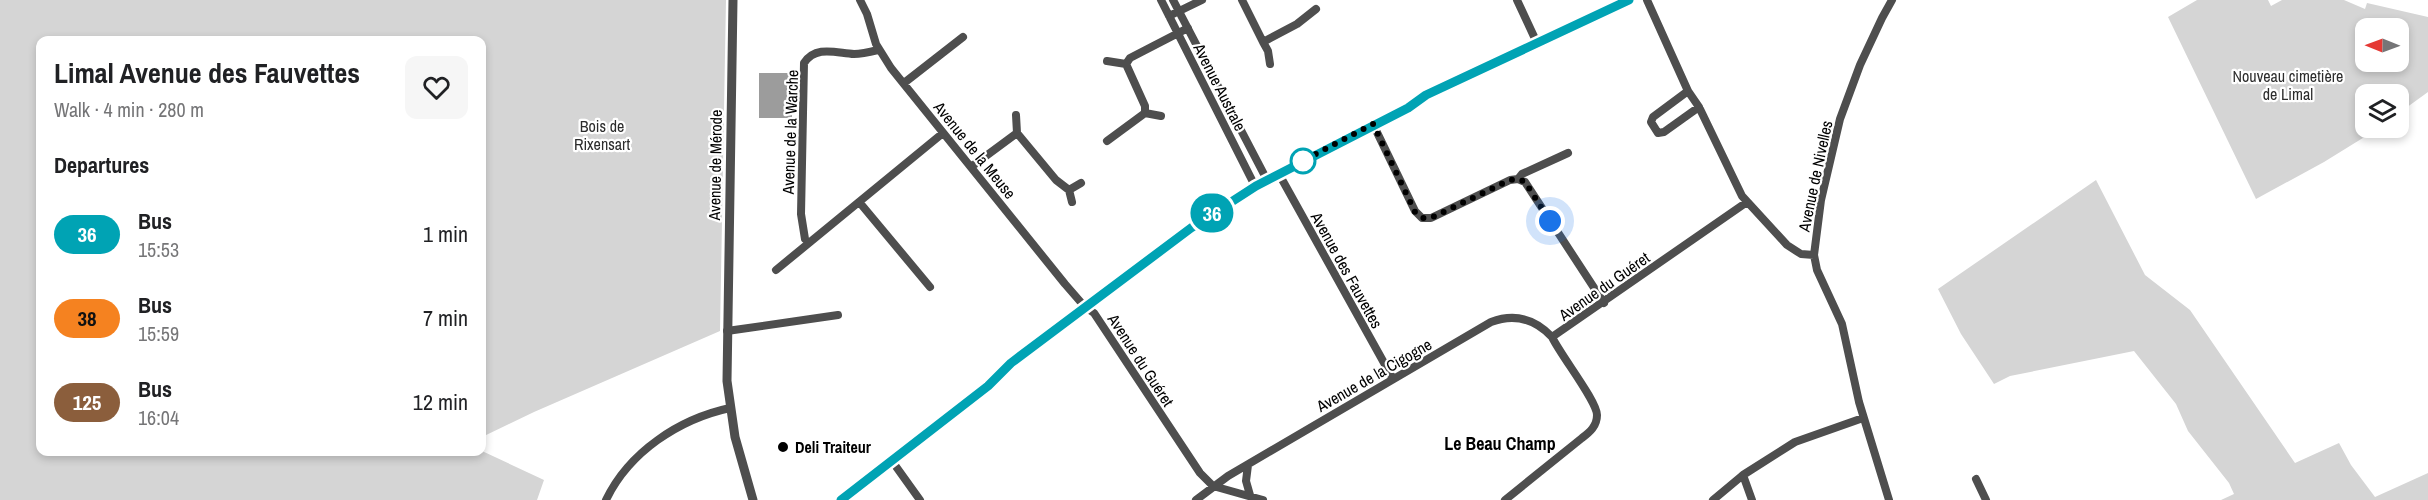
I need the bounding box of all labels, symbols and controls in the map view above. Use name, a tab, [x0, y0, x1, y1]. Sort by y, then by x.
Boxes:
north arrow	[2355, 18, 2409, 72]
map controls	[2355, 18, 2409, 138]
street label: Avenue Australe	[1188, 39, 1251, 134]
text: Limal Avenue des Fauvettes	[54, 54, 360, 92]
button: heart	[405, 56, 468, 119]
park label: Nouveau cimetière de Limal	[2233, 65, 2343, 105]
street label: Avenue de la Warche	[777, 69, 803, 196]
button: layers	[2355, 84, 2409, 138]
text: Walk · 4 min · 280 m	[54, 96, 204, 123]
street label: Avenue de la Meuse	[928, 96, 1021, 203]
street label: Avenue de Mérode	[703, 109, 727, 222]
park label: Bois de Rixensart	[574, 115, 630, 155]
street label: Avenue de Nivelles	[1792, 119, 1837, 234]
unlabelled marker	[1290, 148, 1316, 174]
text: Departures	[54, 150, 149, 180]
line badge: 36	[1185, 194, 1239, 232]
text: 36	[1202, 199, 1222, 228]
text: Bus	[138, 206, 172, 236]
your location	[1535, 206, 1565, 236]
street label: Avenue des Fauvettes	[1305, 207, 1388, 332]
text: 1 min	[423, 219, 468, 249]
text: 36	[77, 220, 97, 249]
text: 15:53	[138, 236, 179, 263]
street label: Avenue du Guéret	[1553, 246, 1654, 326]
text: Bus	[138, 290, 172, 320]
text: 7 min	[423, 303, 468, 333]
text: 38	[77, 304, 97, 333]
street label: Avenue du Guéret	[1102, 309, 1179, 411]
text: 15:59	[138, 320, 179, 347]
street label: Avenue de la Cigogne	[1312, 333, 1436, 417]
text: Bus	[138, 374, 172, 404]
text: 12 min	[413, 387, 468, 417]
text: 125	[73, 388, 101, 417]
text: 16:04	[138, 404, 179, 431]
district label: Le Beau Champ	[1444, 431, 1556, 456]
place label: Deli Traiteur	[795, 436, 872, 458]
marker: Deli Traiteur	[776, 440, 790, 454]

